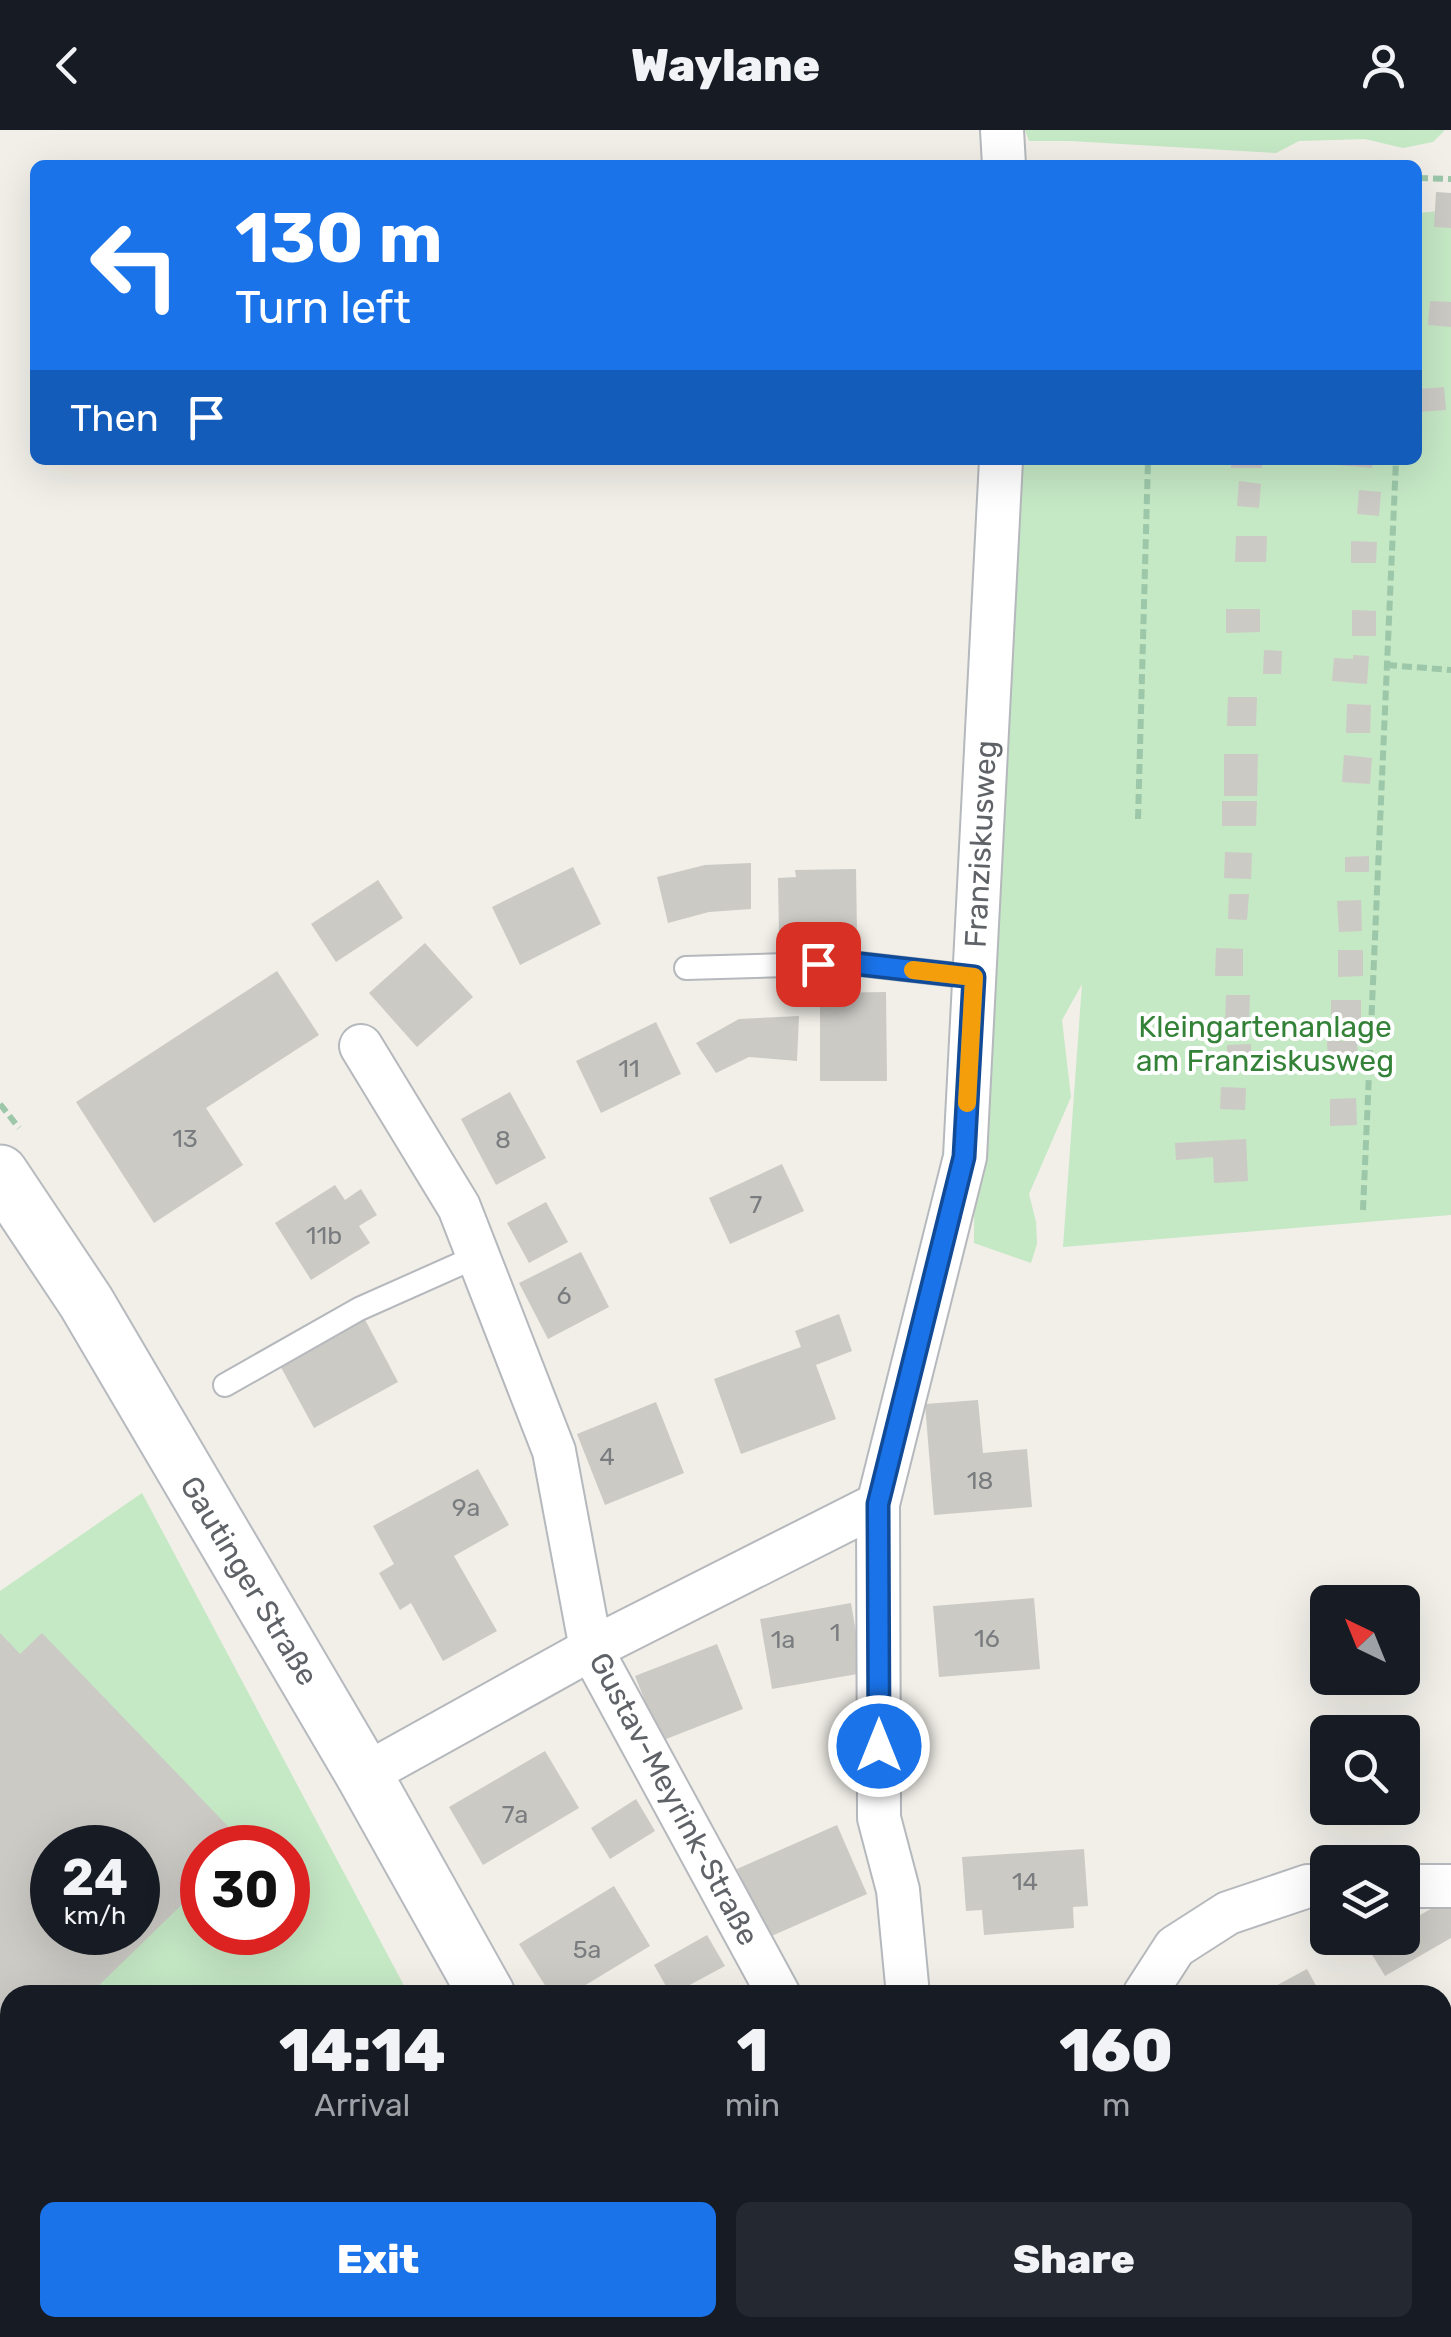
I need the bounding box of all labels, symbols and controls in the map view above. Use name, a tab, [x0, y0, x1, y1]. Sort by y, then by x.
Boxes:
icon: back	[40, 38, 95, 93]
icon: person	[1356, 38, 1411, 93]
text: Waylane	[631, 39, 820, 92]
text: 130 m	[235, 197, 443, 280]
icon: left	[70, 200, 200, 330]
text: Turn left	[235, 281, 411, 334]
icon: arrive	[179, 390, 234, 445]
text: Then	[70, 395, 159, 441]
street label: Franziskusweg	[958, 739, 1004, 949]
pin	[776, 922, 861, 1007]
icon: arrive	[791, 937, 846, 992]
park label: Kleingartenanlage am Franziskusweg	[1136, 1009, 1394, 1079]
house number: 11	[618, 1054, 640, 1083]
house number: 13	[172, 1124, 198, 1153]
house number: 8	[495, 1125, 511, 1154]
house number: 7	[750, 1190, 763, 1219]
house number: 11b	[306, 1221, 342, 1250]
house number: 6	[556, 1281, 572, 1310]
house number: 4	[599, 1442, 615, 1471]
house number: 18	[967, 1466, 993, 1495]
street label: Gautinger Straße	[172, 1470, 326, 1692]
house number: 9a	[452, 1493, 480, 1522]
north arrow	[1310, 1585, 1420, 1695]
map controls	[1310, 1585, 1420, 1955]
house number: 1	[830, 1618, 840, 1647]
house number: 16	[974, 1624, 1000, 1653]
house number: 1a	[771, 1625, 795, 1654]
street label: Gustav-Meyrink-Straße	[582, 1647, 766, 1951]
position arrow	[827, 1694, 931, 1798]
button: search	[1310, 1715, 1420, 1825]
house number: 7a	[502, 1800, 528, 1829]
speed limit sign: 30	[180, 1825, 310, 1955]
button: layers	[1310, 1845, 1420, 1955]
text: 24	[62, 1848, 128, 1908]
house number: 14	[1012, 1867, 1038, 1896]
text: km/h	[64, 1901, 126, 1930]
house number: 5a	[573, 1935, 601, 1964]
text: 14:14	[279, 2015, 446, 2086]
text: 1	[737, 2015, 768, 2086]
text: 160	[1059, 2015, 1173, 2086]
text: Arrival	[314, 2086, 410, 2124]
text: min	[725, 2086, 780, 2124]
text: m	[1102, 2086, 1130, 2124]
button: Exit	[40, 2202, 716, 2317]
button: Share	[736, 2202, 1412, 2317]

